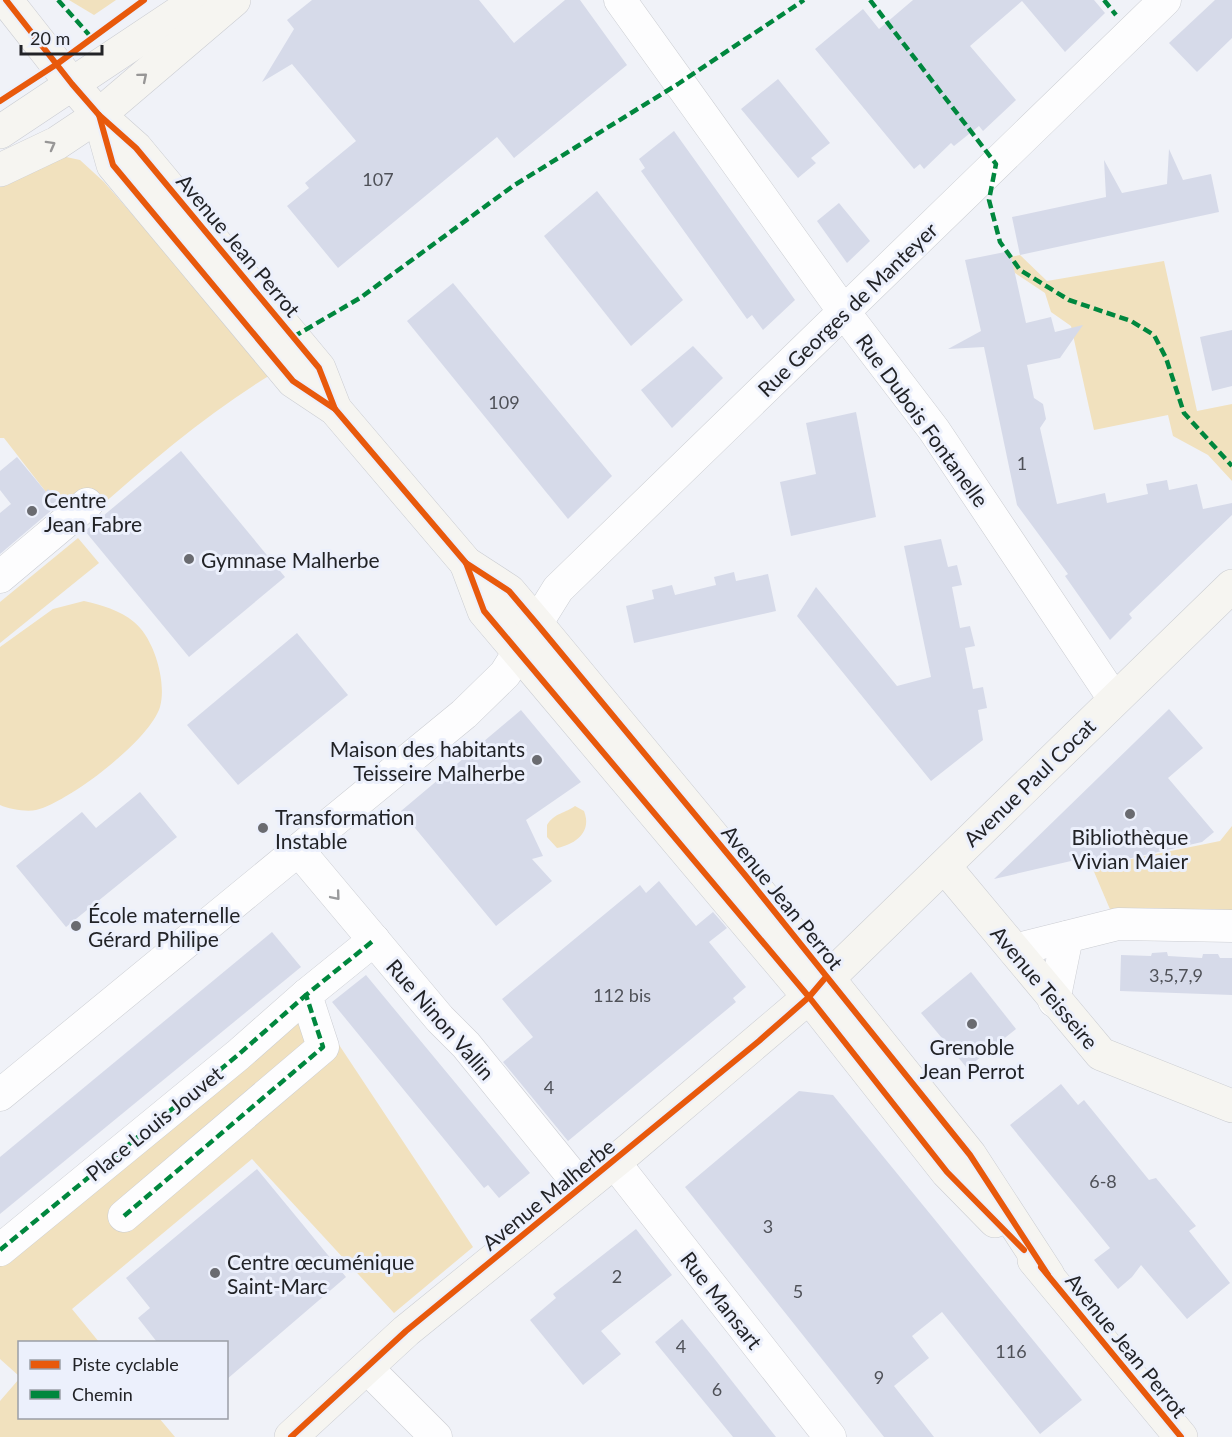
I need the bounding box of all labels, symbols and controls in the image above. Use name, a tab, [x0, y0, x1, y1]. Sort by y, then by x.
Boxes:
scale bar	[21, 18, 102, 56]
text: 20 m	[30, 27, 70, 49]
one-way arrow	[136, 73, 147, 84]
one-way arrow	[45, 141, 55, 153]
house number: 107	[362, 168, 394, 190]
street label: Avenue Jean Perrot	[172, 169, 306, 322]
street label: Rue Georges de Manteyer	[752, 216, 942, 401]
street label: Rue Dubois Fontanelle	[852, 329, 994, 511]
house number: 109	[488, 391, 520, 413]
house number: 1	[1017, 452, 1027, 474]
place label: Centre Jean Fabre	[44, 487, 142, 536]
marker: Centre Jean Fabre	[25, 504, 39, 518]
place label: Gymnase Malherbe	[201, 547, 380, 572]
marker: Gymnase Malherbe	[182, 552, 196, 566]
street label: Avenue Paul Cocat	[958, 713, 1100, 851]
place label: Maison des habitants Teisseire Malherbe	[330, 736, 525, 785]
marker: Maison des habitants Teisseire Malherbe	[530, 753, 544, 767]
place label: Transformation Instable	[275, 804, 415, 853]
marker: Bibliothèque Vivian Maier	[1123, 807, 1137, 821]
street label: Avenue Jean Perrot	[717, 820, 849, 975]
marker: Transformation Instable	[256, 821, 270, 835]
place label: Bibliothèque Vivian Maier	[1072, 824, 1188, 873]
one-way arrow	[329, 889, 340, 900]
place label: École maternelle Gérard Philipe	[88, 902, 240, 951]
marker: École maternelle Gérard Philipe	[69, 919, 83, 933]
street label: Avenue Teisseire	[986, 920, 1104, 1054]
street label: Rue Ninon Vallin	[382, 954, 500, 1084]
house number: 3,5,7,9	[1149, 964, 1203, 986]
house number: 112 bis	[593, 984, 651, 1006]
marker: Grenoble Jean Perrot	[965, 1017, 979, 1031]
place label: Grenoble Jean Perrot	[920, 1034, 1025, 1083]
street label: Place Louis Jouvet	[81, 1060, 228, 1186]
house number: 4	[544, 1076, 554, 1098]
street label: Avenue Malherbe	[477, 1133, 619, 1255]
house number: 6-8	[1089, 1170, 1117, 1192]
house number: 3	[763, 1215, 773, 1237]
street label: Rue Mansart	[676, 1246, 768, 1354]
place label: Centre œcuménique Saint-Marc	[227, 1249, 414, 1298]
house number: 2	[612, 1265, 622, 1287]
marker: Centre œcuménique Saint-Marc	[208, 1266, 222, 1280]
street label: Avenue Jean Perrot	[1061, 1268, 1193, 1423]
house number: 5	[793, 1280, 803, 1302]
house number: 4	[676, 1335, 686, 1357]
house number: 116	[995, 1340, 1027, 1362]
legend	[18, 1341, 228, 1419]
text: Piste cyclable	[72, 1353, 179, 1375]
house number: 9	[874, 1366, 884, 1388]
house number: 6	[712, 1378, 722, 1400]
text: Chemin	[72, 1383, 133, 1405]

